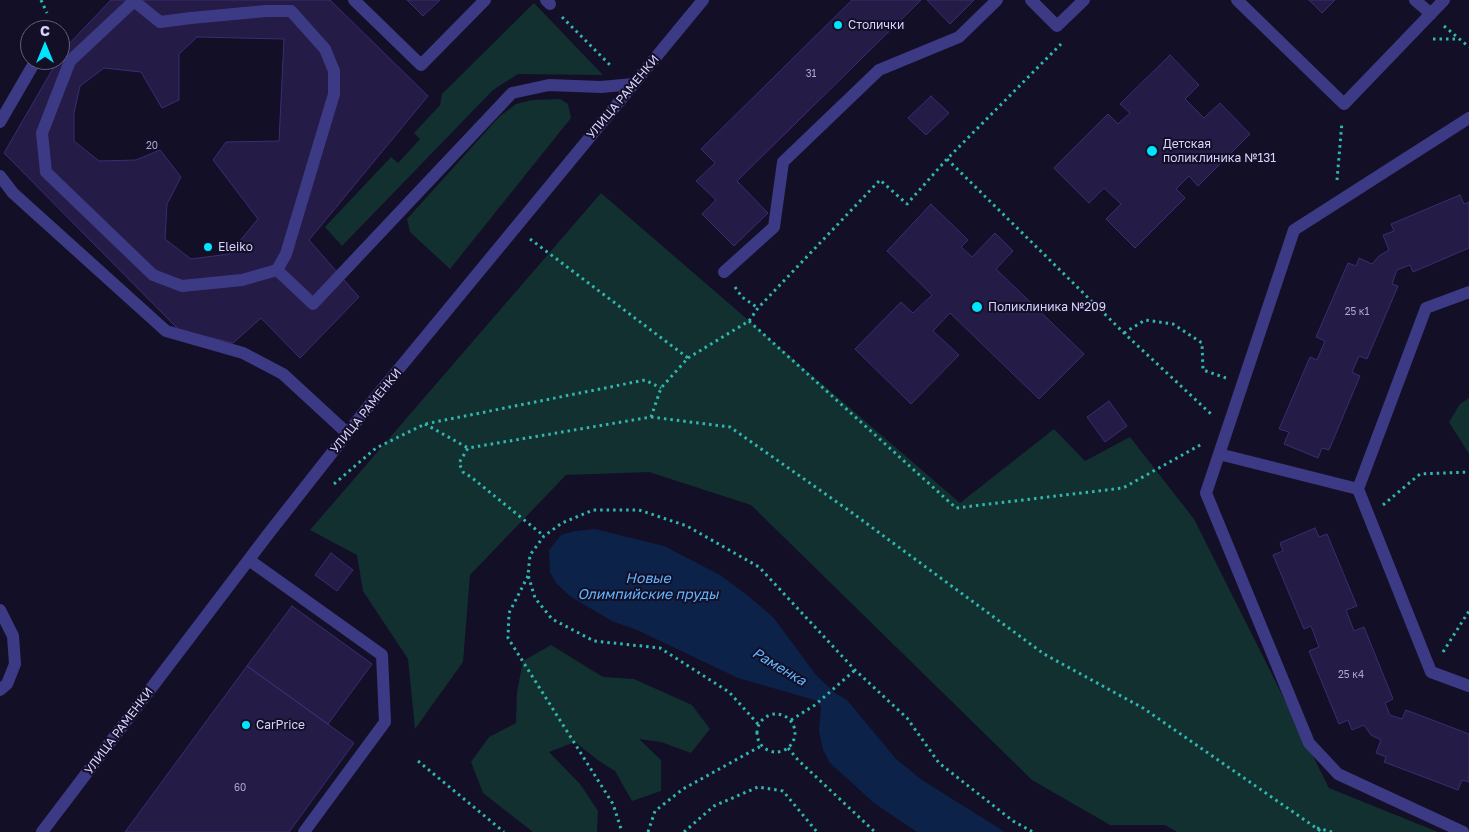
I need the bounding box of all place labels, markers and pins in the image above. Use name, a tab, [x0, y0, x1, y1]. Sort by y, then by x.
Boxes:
place label: Столички	[848, 18, 904, 32]
marker: Столички	[832, 19, 844, 31]
place label: Детская поликлиника №131	[1163, 137, 1276, 165]
marker: Детская поликлиника №131	[1145, 144, 1159, 158]
place label: Eleiko	[218, 240, 253, 254]
marker: Eleiko	[202, 241, 214, 253]
marker: Поликлиника №209	[970, 300, 984, 314]
place label: Поликлиника №209	[988, 300, 1106, 314]
place label: CarPrice	[256, 718, 305, 732]
marker: CarPrice	[240, 719, 252, 731]

